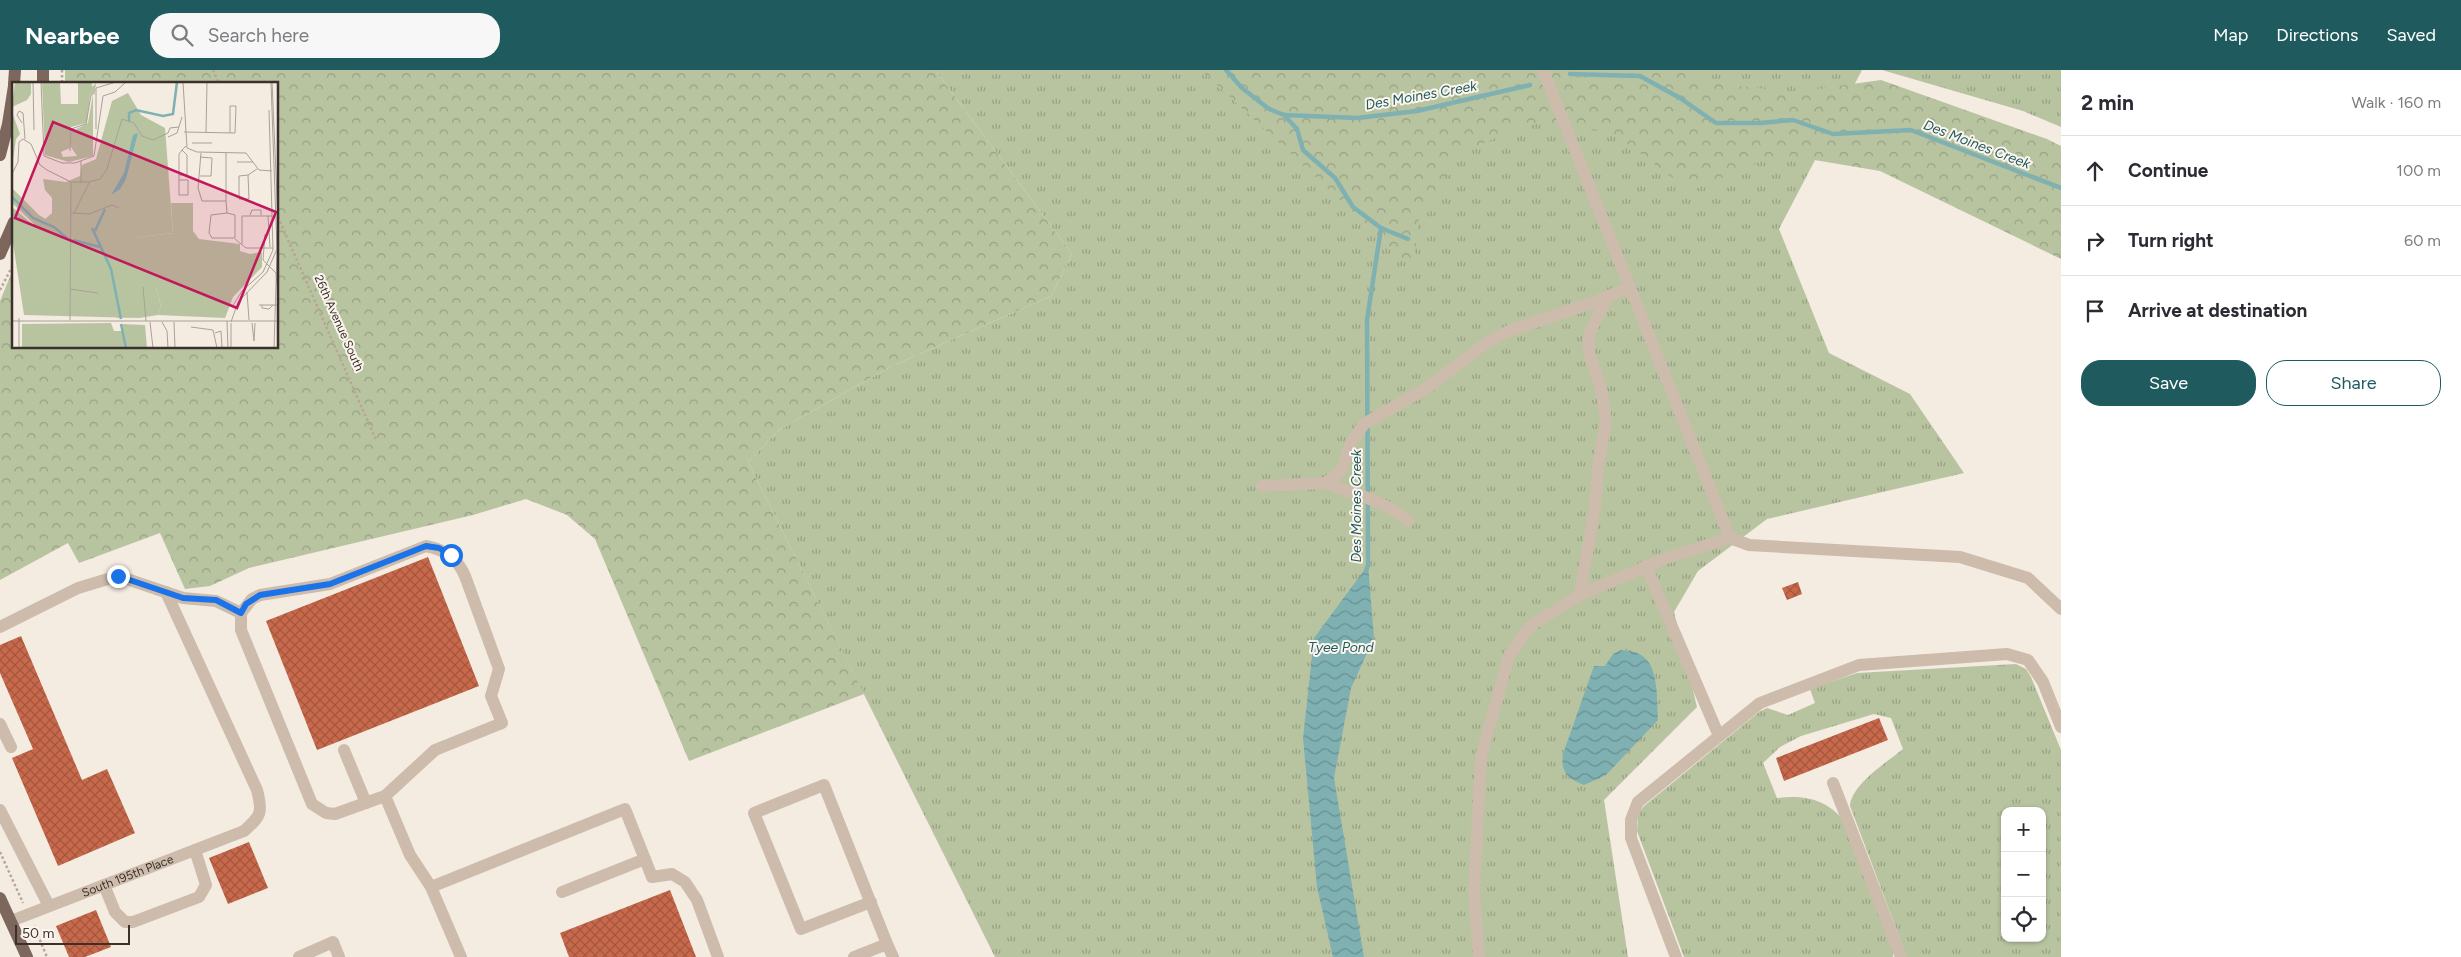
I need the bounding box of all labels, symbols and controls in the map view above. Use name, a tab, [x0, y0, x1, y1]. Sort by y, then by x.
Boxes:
search box	[150, 13, 500, 58]
text: Nearbee	[25, 21, 120, 50]
icon: search	[168, 21, 196, 49]
text: Search here	[208, 24, 309, 47]
text: Map	[2213, 24, 2248, 46]
text: Directions	[2276, 24, 2358, 46]
text: Saved	[2386, 24, 2436, 46]
water label: Des Moines Creek	[1364, 77, 1479, 114]
inset map	[12, 82, 279, 349]
text: 2 min	[2081, 90, 2134, 115]
text: Walk · 160 m	[2351, 93, 2441, 112]
water label: Des Moines Creek	[1921, 116, 2034, 173]
icon: ahead	[2081, 157, 2109, 185]
text: Continue	[2128, 159, 2208, 182]
text: 100 m	[2396, 161, 2441, 180]
icon: right	[2081, 227, 2109, 255]
text: Turn right	[2128, 229, 2214, 252]
text: 60 m	[2404, 231, 2441, 250]
street label: 26th Avenue South	[312, 273, 367, 373]
icon: arrive	[2081, 297, 2109, 325]
text: Arrive at destination	[2128, 299, 2307, 322]
button: Save	[2081, 360, 2256, 406]
button: Share	[2266, 360, 2441, 406]
water label: Des Moines Creek	[1348, 448, 1365, 563]
route start	[440, 544, 463, 567]
route end	[107, 565, 130, 588]
water label: Tyee Pond	[1308, 639, 1375, 656]
map controls	[2001, 807, 2046, 942]
button: +	[2001, 807, 2046, 852]
street label: South 195th Place	[80, 852, 176, 900]
button: −	[2001, 852, 2046, 897]
button: locate	[2001, 897, 2046, 942]
scale bar	[15, 922, 130, 945]
text: 50 m	[22, 925, 54, 942]

